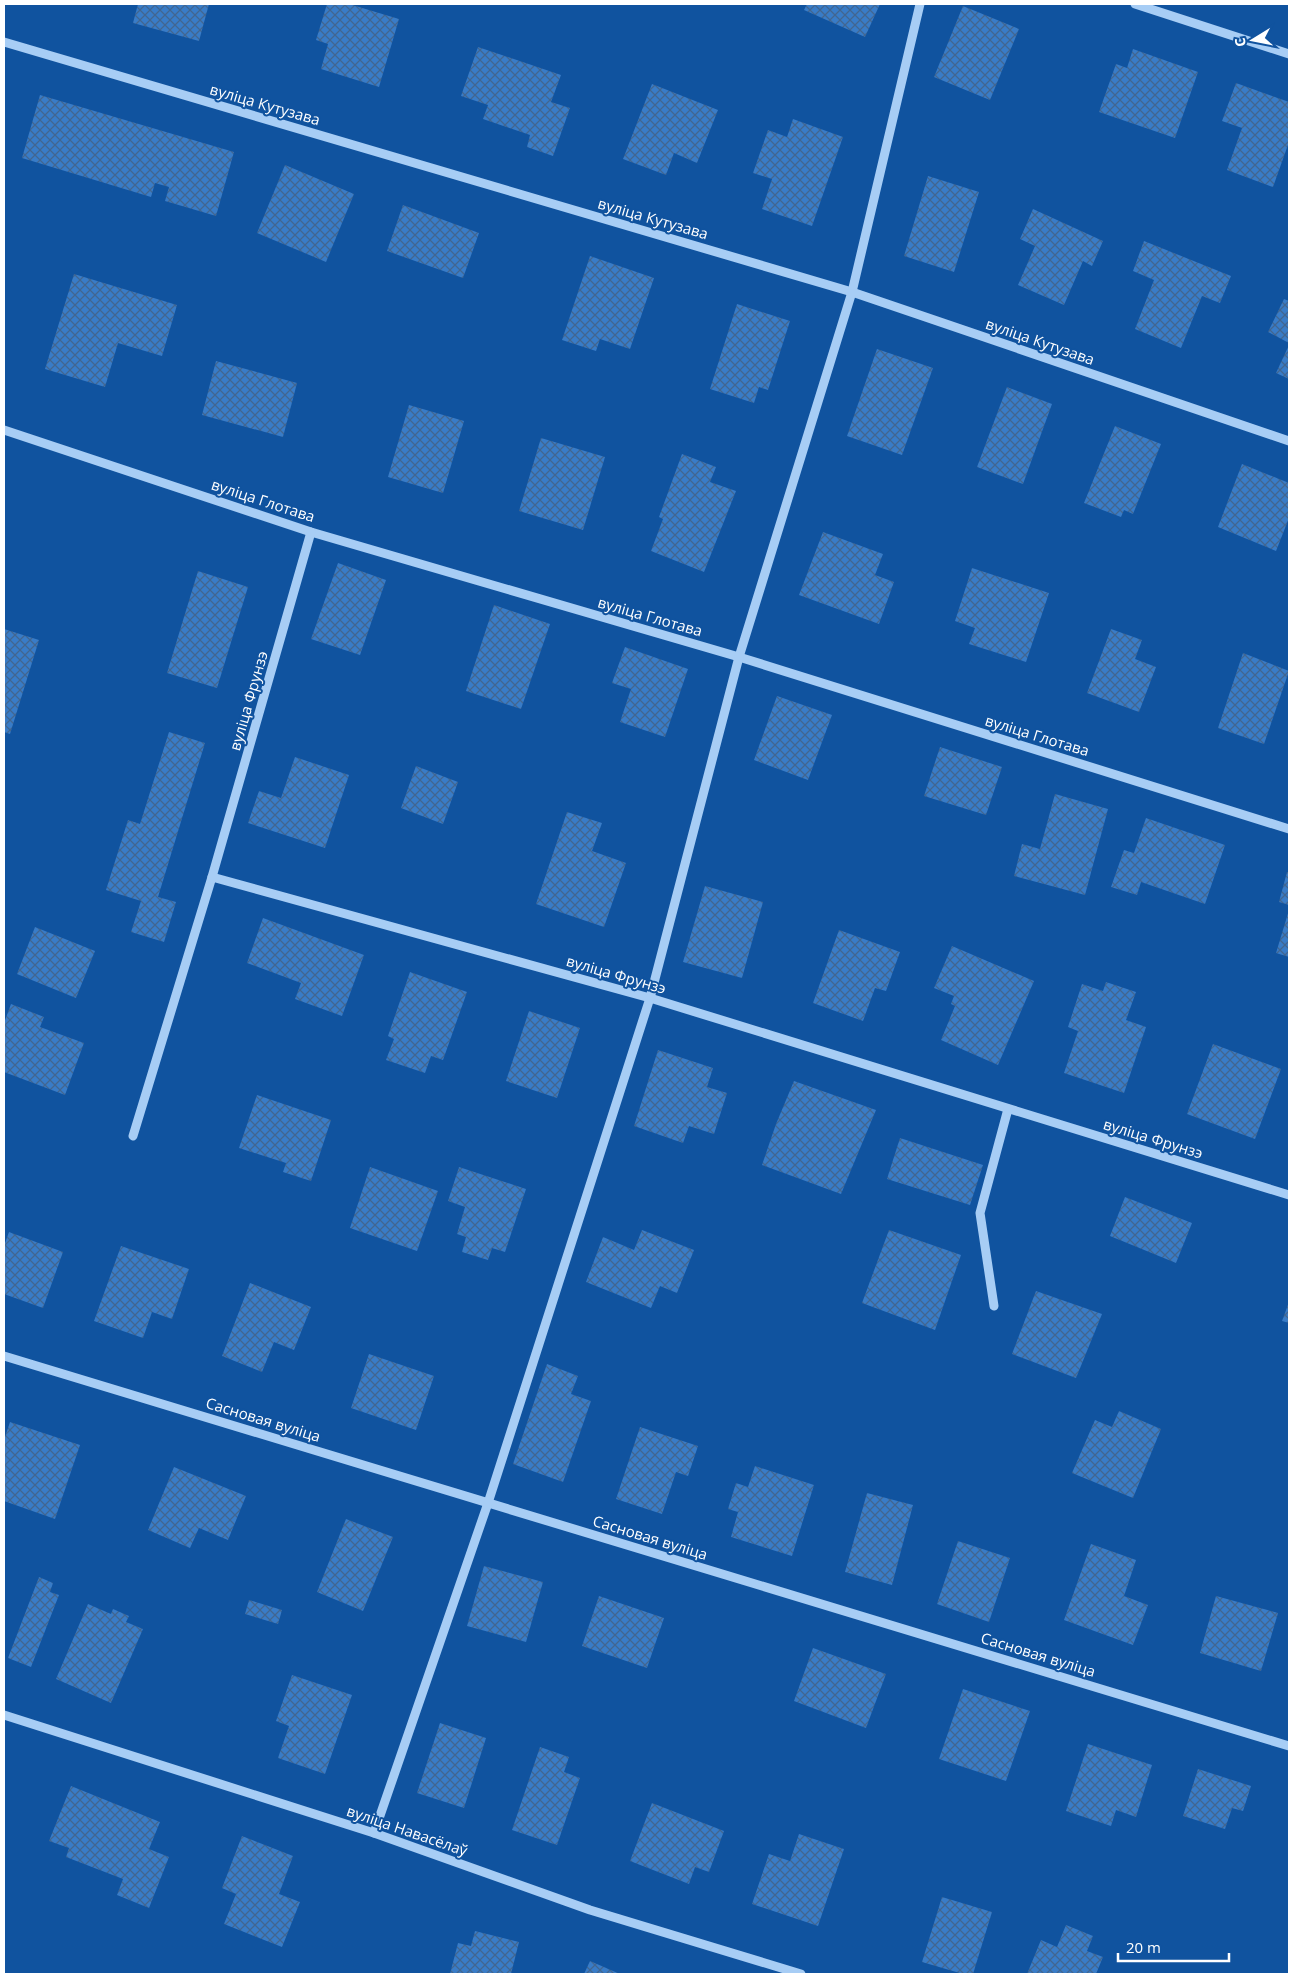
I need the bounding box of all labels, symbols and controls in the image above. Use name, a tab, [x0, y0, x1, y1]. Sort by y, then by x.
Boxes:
north arrow	[1228, 15, 1278, 65]
text: С	[1230, 36, 1250, 48]
street label: вуліца Кутузава	[208, 79, 323, 129]
street label: вуліца Кутузава	[596, 193, 711, 243]
street label: вуліца Кутузава	[983, 313, 1097, 369]
street label: вуліца Глотава	[209, 474, 318, 526]
street label: вуліца Глотава	[596, 592, 705, 641]
street label: вуліца Фрунзэ	[224, 649, 272, 753]
street label: вуліца Глотава	[983, 710, 1092, 760]
street label: вуліца Фрунзэ	[564, 950, 668, 998]
street label: вуліца Фрунзэ	[1101, 1113, 1205, 1163]
street label: Сасновая вуліца	[204, 1392, 323, 1446]
street label: Сасновая вуліца	[591, 1510, 710, 1564]
street label: Сасновая вуліца	[979, 1627, 1098, 1681]
street label: вуліца Навасёлаў	[344, 1800, 471, 1860]
scale bar	[1118, 1930, 1229, 1962]
text: 20 m	[1126, 1937, 1161, 1957]

